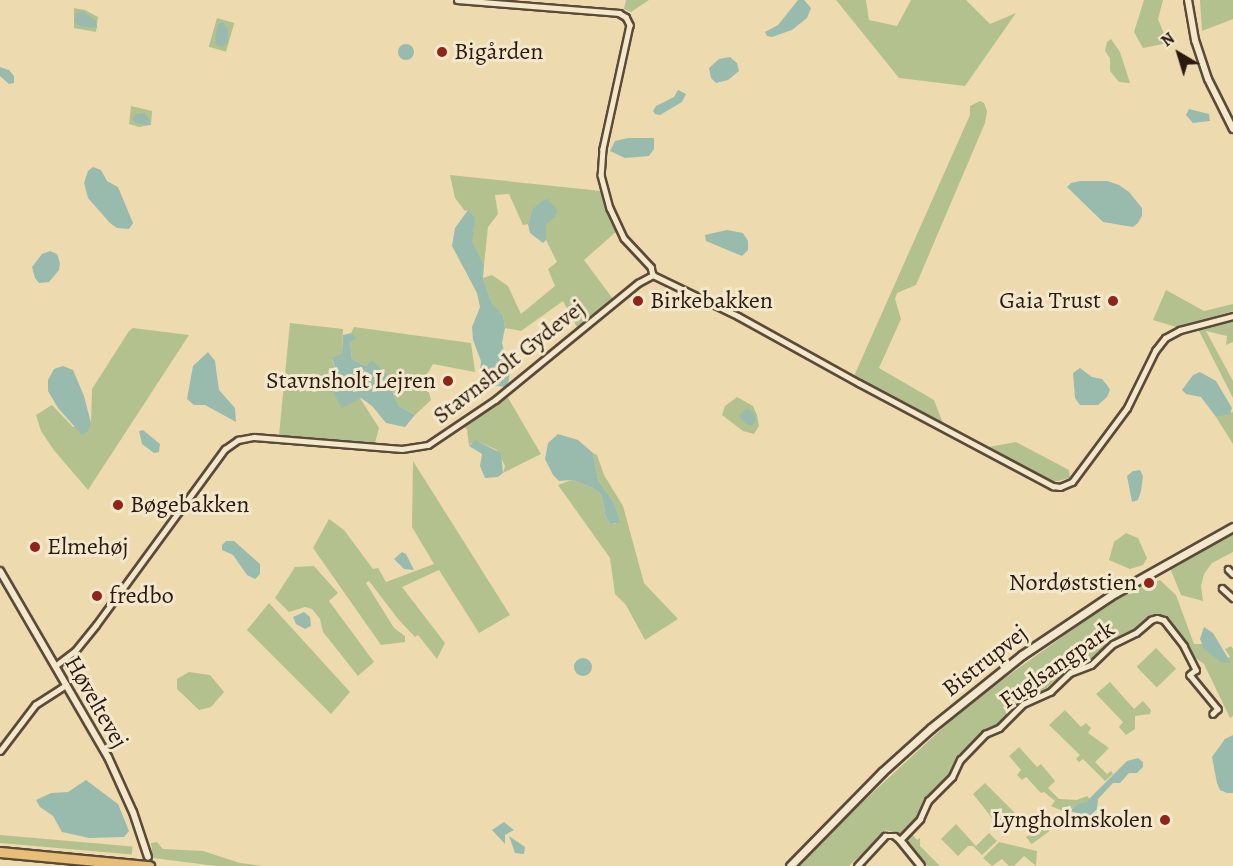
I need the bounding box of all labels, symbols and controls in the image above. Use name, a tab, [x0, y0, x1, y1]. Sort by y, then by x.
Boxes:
north arrow	[1149, 24, 1209, 84]
text: N	[1157, 28, 1179, 52]
place label: Bigården	[454, 38, 543, 66]
marker: Bigården	[435, 45, 449, 59]
place label: Birkebakken	[650, 287, 773, 315]
place label: Gaia Trust	[999, 287, 1101, 315]
street label: Stavnsholt Gydevej	[427, 294, 591, 430]
marker: Birkebakken	[631, 294, 645, 308]
marker: Gaia Trust	[1106, 294, 1120, 308]
place label: Stavnsholt Lejren	[266, 367, 436, 395]
marker: Stavnsholt Lejren	[441, 374, 455, 388]
place label: Bøgebakken	[130, 491, 249, 519]
marker: Bøgebakken	[111, 498, 125, 512]
place label: Elmehøj	[47, 533, 129, 561]
marker: Elmehøj	[28, 540, 42, 554]
place label: Nordøststien	[1009, 569, 1137, 597]
marker: Nordøststien	[1142, 576, 1156, 590]
place label: fredbo	[109, 582, 174, 610]
marker: fredbo	[90, 589, 104, 603]
street label: Fuglsangpark	[994, 615, 1120, 715]
street label: Bistrupvej	[937, 619, 1033, 703]
street label: Høveltevej	[58, 651, 134, 753]
place label: Lyngholmskolen	[992, 806, 1153, 834]
marker: Lyngholmskolen	[1158, 813, 1172, 827]

